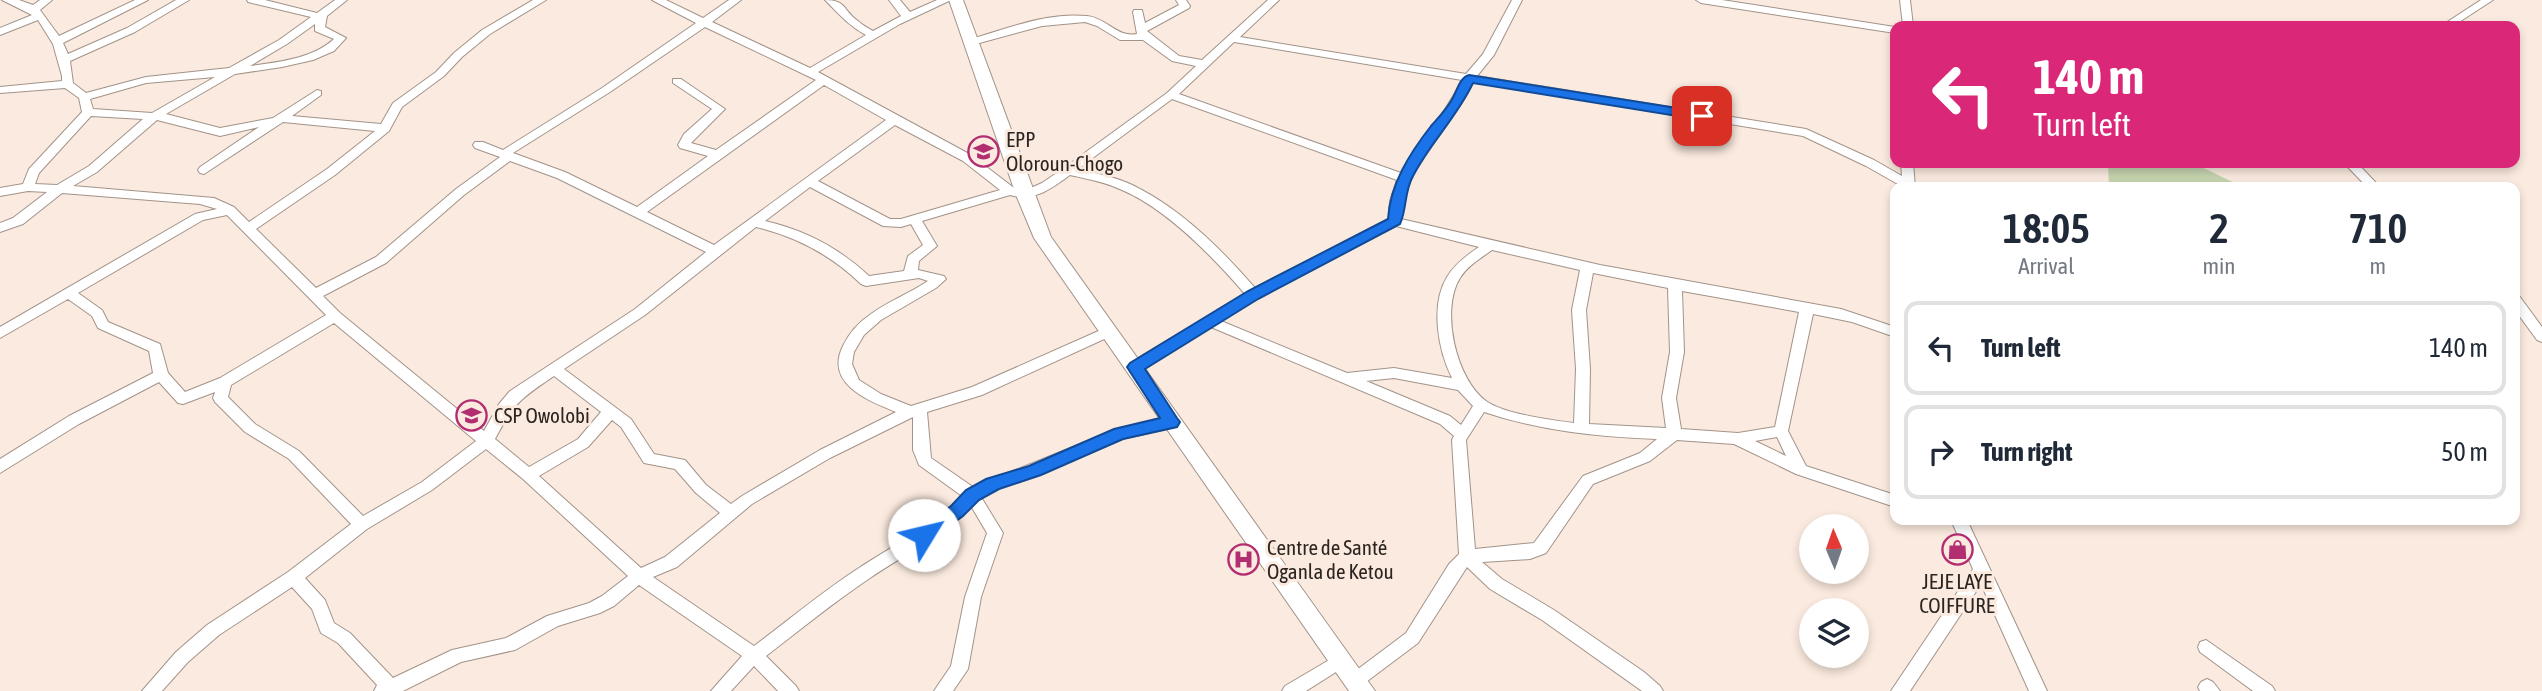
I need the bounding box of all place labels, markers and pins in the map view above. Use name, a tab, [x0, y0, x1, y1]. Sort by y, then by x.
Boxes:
pin	[1672, 86, 1732, 146]
place label: EPP Oloroun-Chogo	[1006, 127, 1123, 175]
school or university icon: EPP Oloroun-Chogo	[966, 134, 1000, 168]
school or university icon: CSP Owolobi	[454, 398, 488, 432]
place label: CSP Owolobi	[494, 403, 590, 427]
shop icon: JEJE LAYE COIFFURE	[1940, 532, 1974, 566]
place label: Centre de Santé Oganla de Ketou	[1267, 535, 1394, 583]
hospital icon: Centre de Santé Oganla de Ketou	[1227, 542, 1261, 576]
place label: JEJE LAYE COIFFURE	[1919, 569, 1995, 617]

